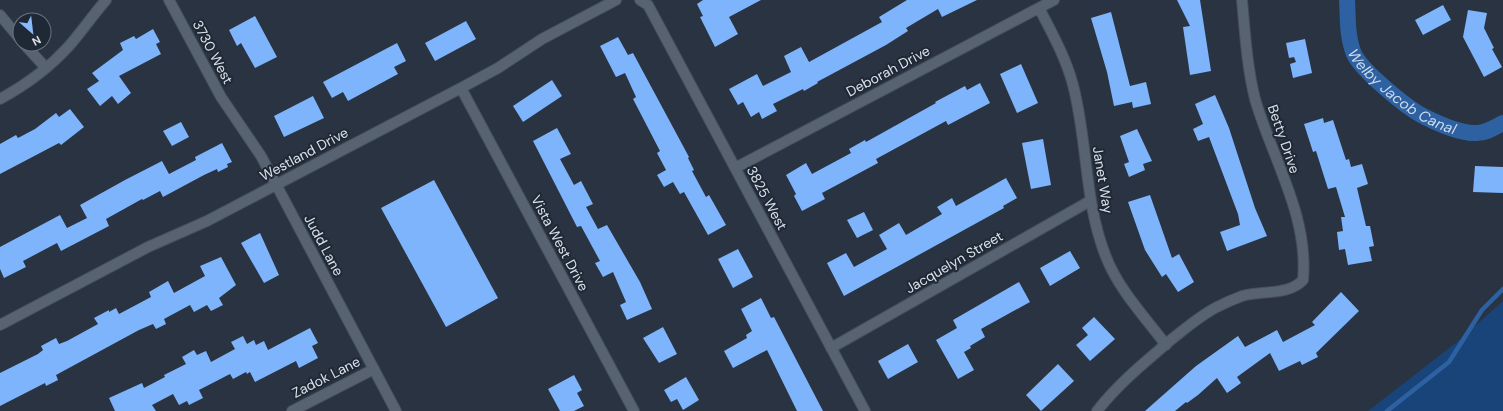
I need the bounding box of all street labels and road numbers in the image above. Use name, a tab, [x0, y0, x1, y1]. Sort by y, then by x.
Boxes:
street label: 3730 West	[189, 17, 237, 87]
street label: Deborah Drive	[843, 41, 933, 101]
street label: Betty Drive	[1264, 102, 1304, 176]
street label: Westland Drive	[257, 123, 351, 185]
street label: Janet Way	[1089, 145, 1117, 215]
street label: 3825 West	[743, 163, 791, 233]
street label: Vista West Drive	[527, 192, 593, 294]
street label: Judd Lane	[300, 211, 348, 279]
street label: Jacquelyn Street	[902, 227, 1006, 297]
street label: Zadok Lane	[289, 352, 363, 402]

